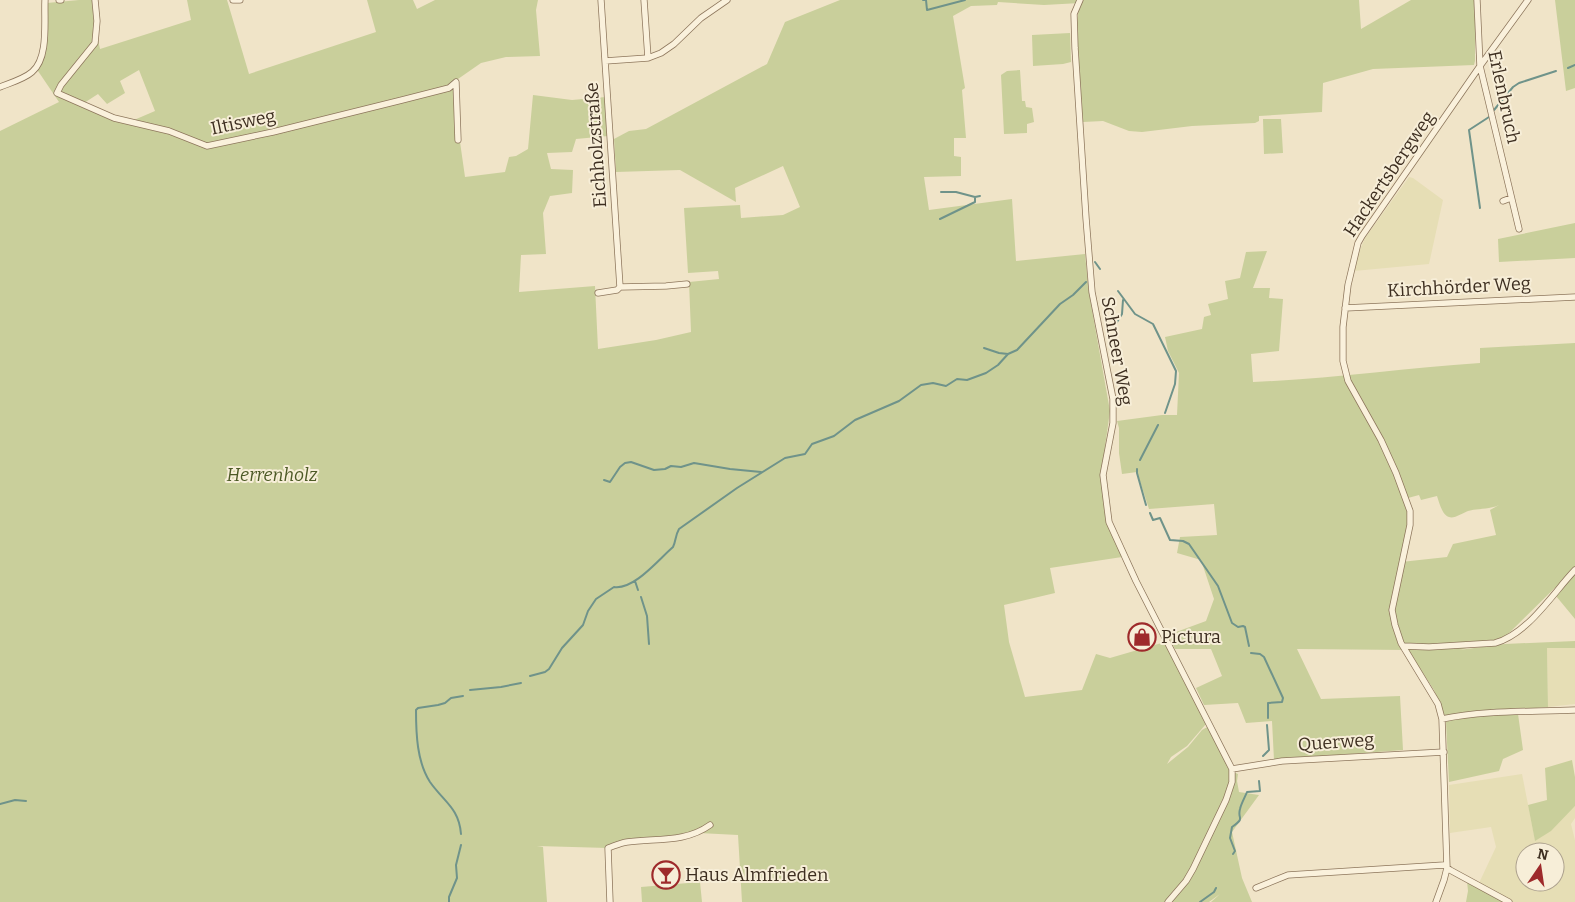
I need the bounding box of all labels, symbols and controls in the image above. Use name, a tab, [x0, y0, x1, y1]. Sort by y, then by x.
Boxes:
street label: Erlenbruch	[1483, 48, 1525, 146]
street label: Eichholzstraße	[581, 82, 611, 208]
street label: Iltisweg	[209, 104, 277, 140]
street label: Hackertsbergweg	[1339, 107, 1439, 241]
street label: Kirchhörder Weg	[1387, 272, 1531, 302]
street label: Schneer Weg	[1097, 295, 1137, 407]
park label: Herrenholz	[227, 464, 318, 486]
shop icon: Pictura	[1127, 622, 1157, 652]
place label: Pictura	[1161, 626, 1221, 648]
street label: Querweg	[1297, 728, 1375, 756]
north arrow	[1515, 842, 1565, 892]
text: N	[1536, 845, 1550, 864]
bar icon: Haus Almfrieden	[651, 860, 681, 890]
place label: Haus Almfrieden	[685, 864, 829, 886]

